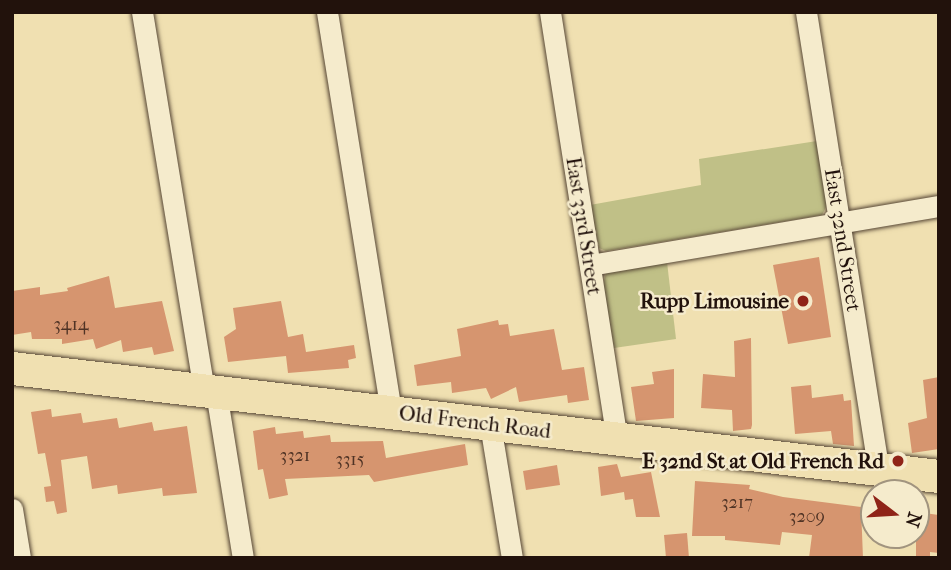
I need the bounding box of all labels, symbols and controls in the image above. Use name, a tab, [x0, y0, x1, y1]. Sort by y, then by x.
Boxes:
street label: East 33rd Street	[561, 155, 607, 297]
street label: East 32nd Street	[819, 166, 867, 314]
place label: Rupp Limousine	[640, 288, 789, 314]
marker: Rupp Limousine	[795, 293, 811, 309]
house number: 3414	[53, 314, 89, 336]
street label: Old French Road	[398, 400, 552, 444]
house number: 3321	[280, 445, 310, 467]
place label: E 32nd St at Old French Rd	[642, 448, 884, 474]
house number: 3315	[336, 449, 364, 471]
marker: E 32nd St at Old French Rd	[890, 453, 906, 469]
north arrow	[860, 479, 930, 549]
house number: 3217	[721, 492, 753, 514]
house number: 3209	[789, 506, 825, 528]
text: N	[901, 509, 926, 530]

